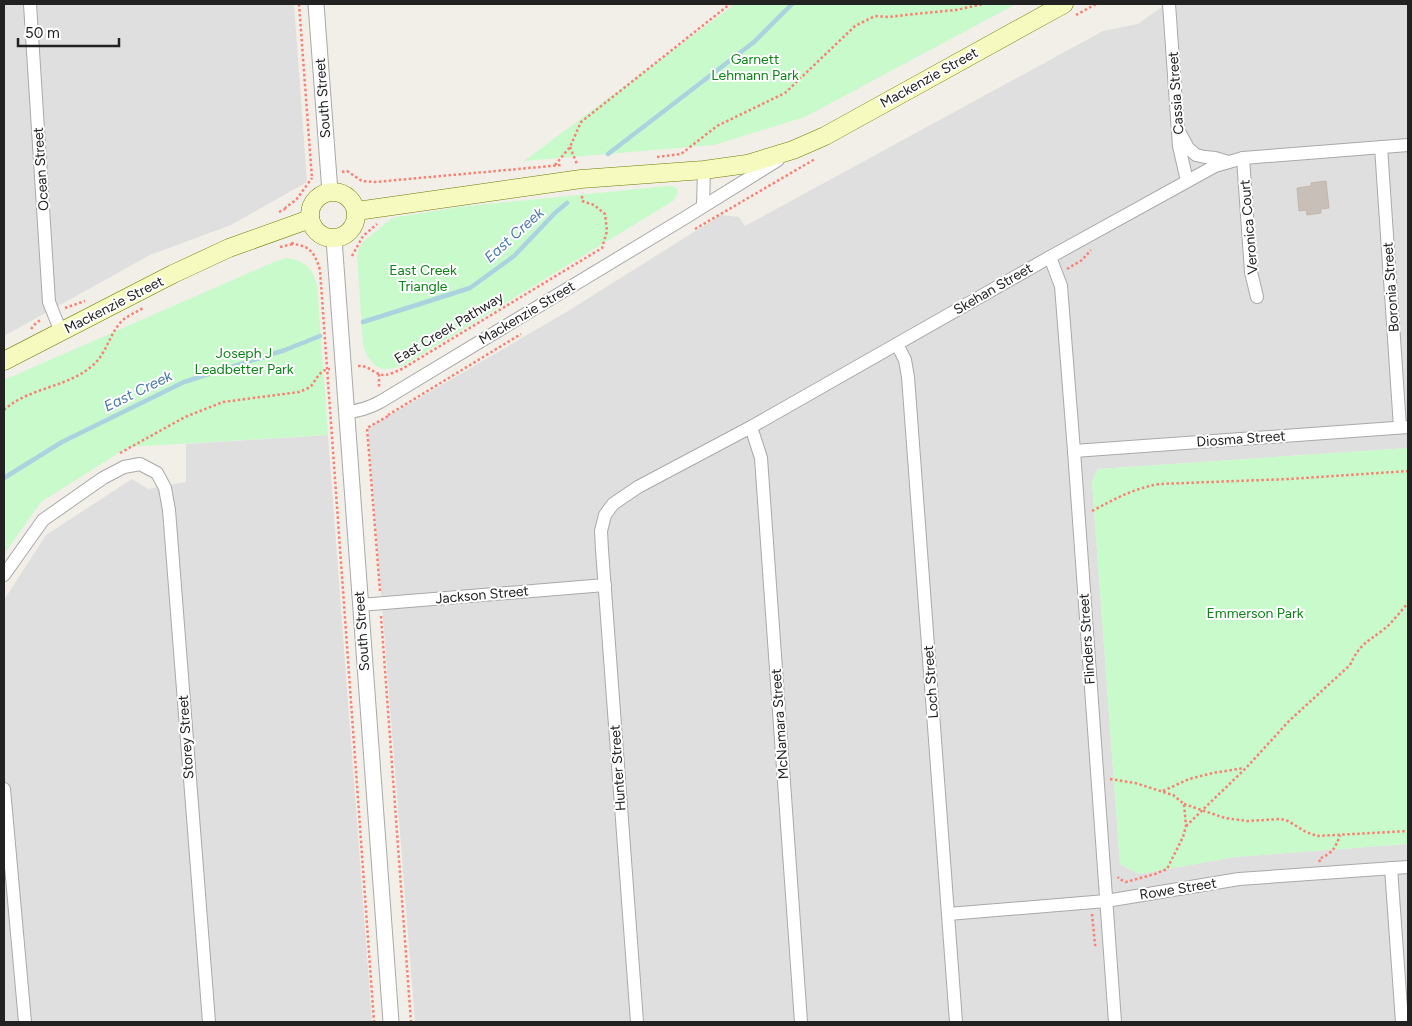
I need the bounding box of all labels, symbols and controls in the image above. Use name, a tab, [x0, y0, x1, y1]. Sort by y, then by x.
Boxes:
scale bar	[18, 15, 119, 47]
text: 50 m	[25, 24, 60, 42]
street label: Mackenzie Street	[877, 44, 981, 112]
park label: Garnett Lehmann Park	[711, 51, 799, 84]
street label: Cassia Street	[1165, 51, 1187, 135]
street label: South Street	[312, 57, 334, 139]
street label: Ocean Street	[30, 127, 52, 211]
street label: Veronica Court	[1236, 179, 1262, 275]
water label: East Creek	[481, 203, 548, 266]
street label: Boronia Street	[1379, 241, 1403, 333]
street label: Skehan Street	[951, 260, 1035, 318]
park label: East Creek Triangle	[389, 262, 457, 295]
street label: Mackenzie Street	[62, 273, 166, 337]
street label: Mackenzie Street	[476, 278, 578, 348]
street label: East Creek Pathway	[391, 288, 507, 367]
park label: Joseph J Leadbetter Park	[194, 345, 294, 378]
water label: East Creek	[101, 366, 176, 415]
street label: Diosma Street	[1196, 427, 1286, 451]
street label: Jackson Street	[435, 582, 529, 608]
street label: South Street	[351, 590, 373, 672]
street label: Flinders Street	[1075, 593, 1099, 685]
park label: Emmerson Park	[1206, 605, 1304, 622]
street label: Loch Street	[920, 645, 942, 719]
street label: McNamara Street	[768, 668, 792, 780]
street label: Storey Street	[175, 694, 197, 780]
street label: Hunter Street	[607, 724, 629, 812]
street label: Rowe Street	[1138, 875, 1218, 903]

